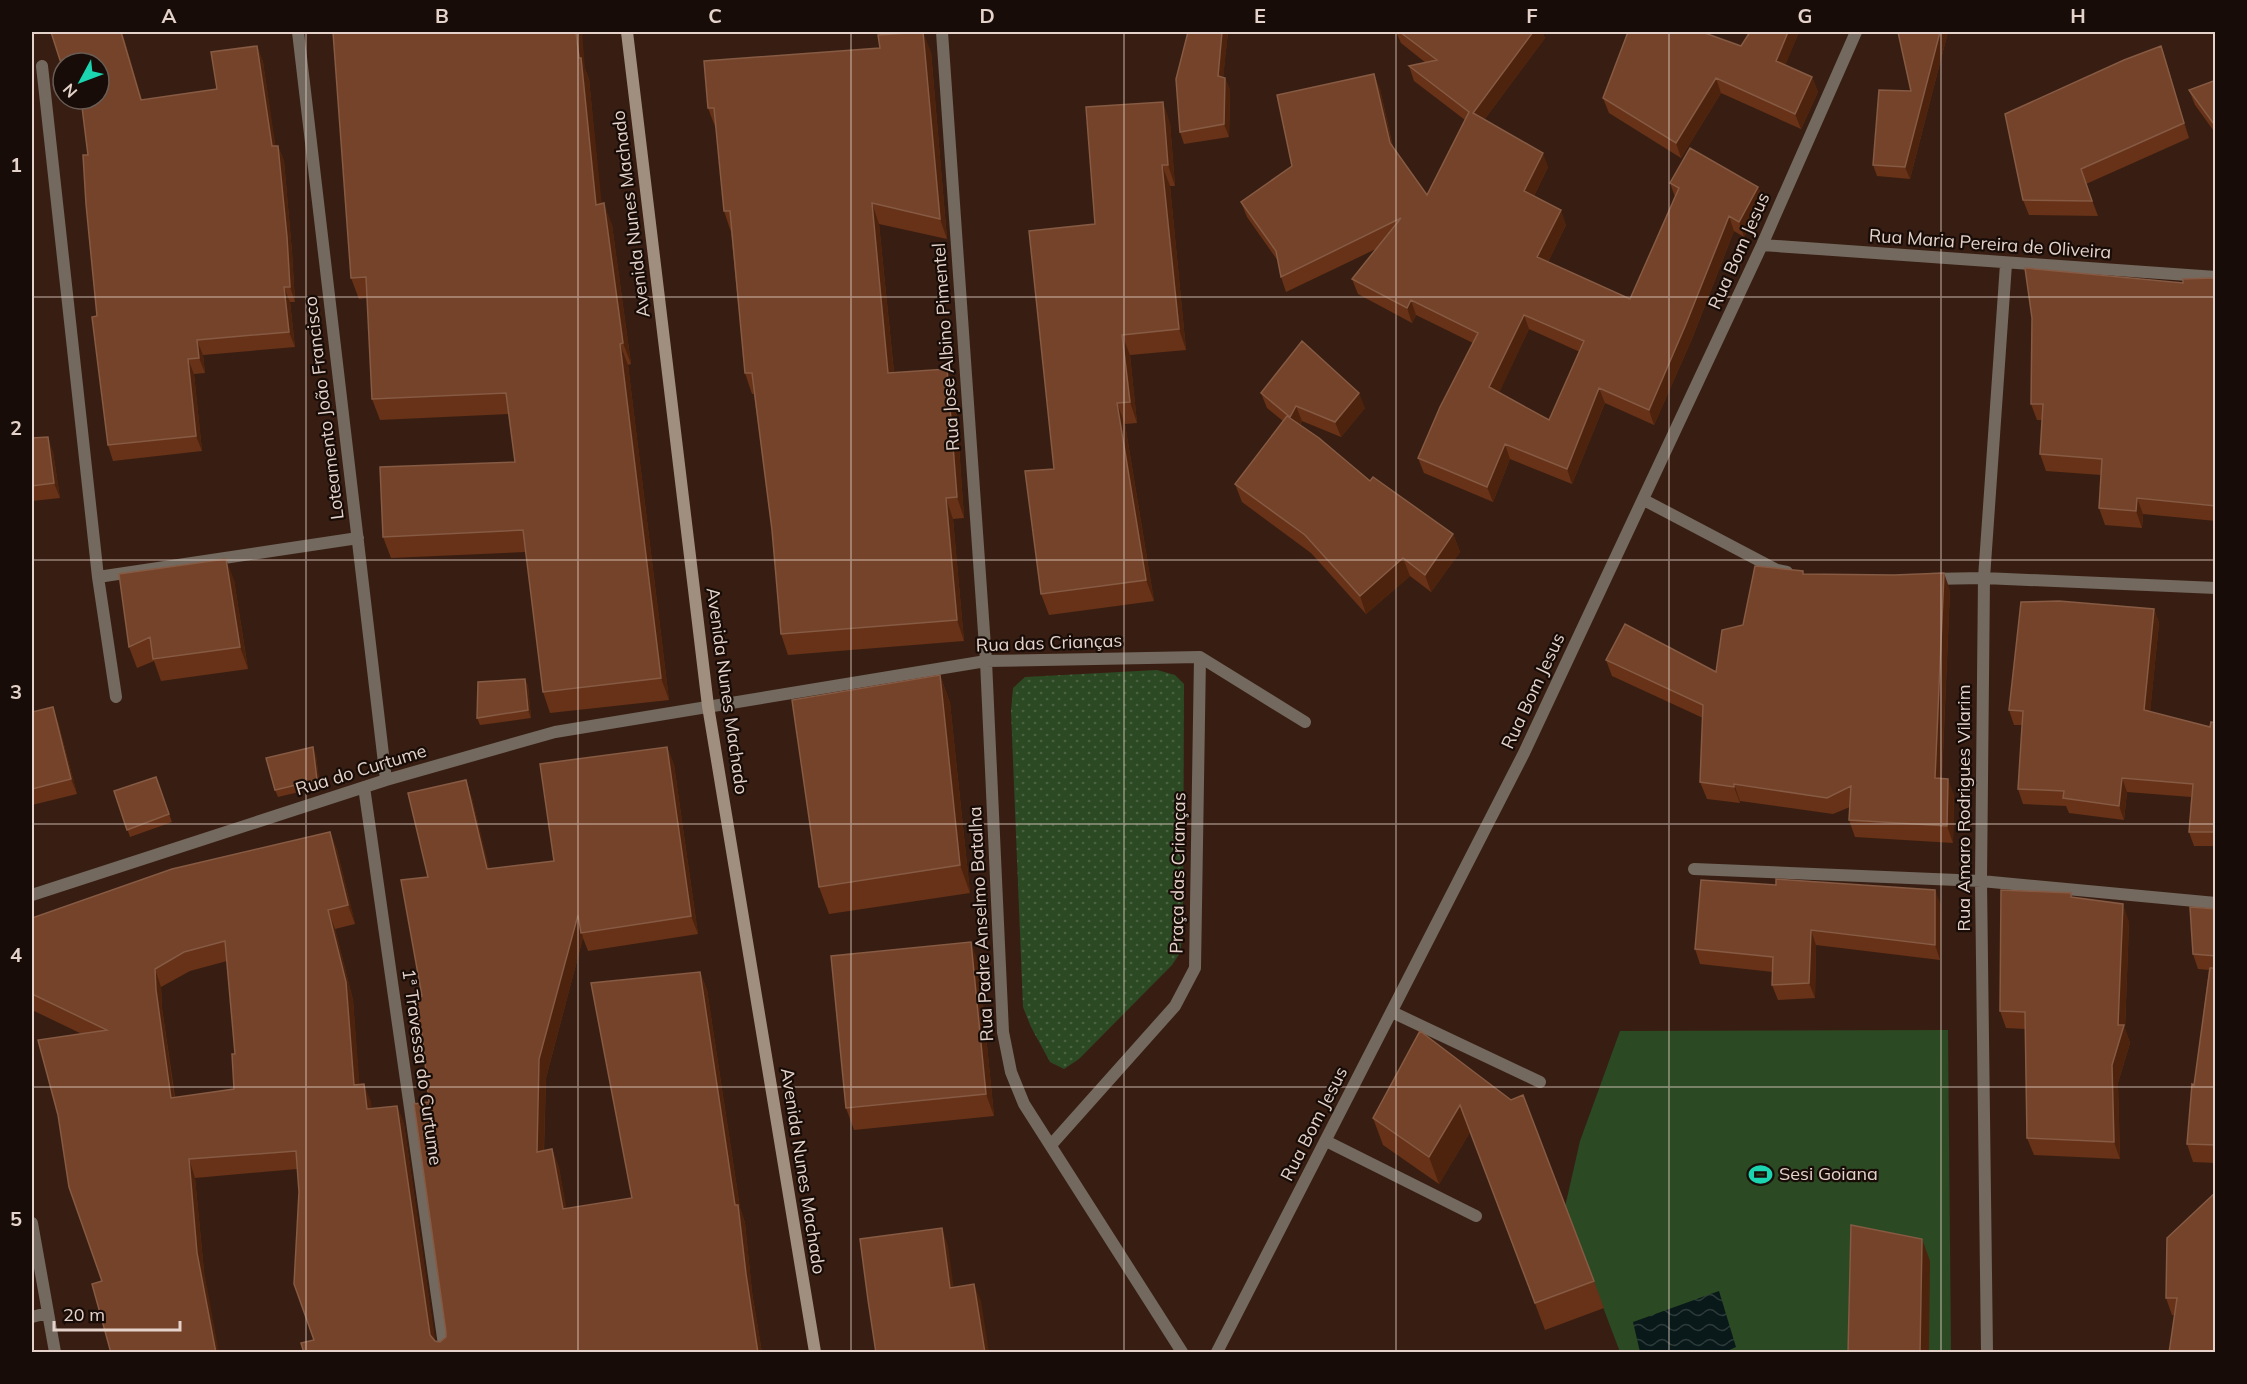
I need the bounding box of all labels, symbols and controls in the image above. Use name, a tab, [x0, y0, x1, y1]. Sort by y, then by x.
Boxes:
text: A	[162, 3, 177, 28]
text: B	[435, 3, 449, 28]
text: C	[708, 3, 722, 28]
text: D	[979, 3, 995, 28]
text: E	[1254, 3, 1266, 28]
text: F	[1526, 3, 1538, 28]
text: G	[1798, 3, 1812, 28]
text: H	[2070, 3, 2086, 28]
north arrow	[51, 51, 111, 111]
text: N	[58, 80, 81, 102]
street label: Avenida Nunes Machado	[606, 109, 655, 319]
text: 1	[10, 152, 22, 177]
street label: Rua Bom Jesus	[1703, 189, 1775, 313]
street label: Rua Maria Pereira de Oliveira	[1868, 224, 2112, 263]
street label: Rua Jose Albino Pimentel	[927, 242, 964, 452]
street label: Loteamento João Francisco	[298, 295, 349, 521]
text: 2	[10, 415, 22, 440]
street label: Avenida Nunes Machado	[702, 586, 753, 796]
street label: Rua das Crianças	[975, 628, 1123, 657]
street label: Rua Bom Jesus	[1496, 629, 1569, 752]
text: 3	[10, 679, 22, 704]
street label: Rua Amaro Rodrigues Vilarim	[1952, 685, 1975, 931]
street label: Rua do Curtume	[293, 739, 429, 800]
street label: Praça das Crianças	[1165, 792, 1190, 954]
street label: Rua Padre Anselmo Batalha	[963, 806, 998, 1042]
text: 4	[10, 942, 22, 967]
street label: 1ª Travessa do Curtume	[397, 967, 448, 1167]
street label: Rua Bom Jesus	[1275, 1063, 1352, 1185]
street label: Avenida Nunes Machado	[776, 1066, 831, 1276]
sports icon: Sesi Goiana	[1748, 1161, 1774, 1187]
place label: Sesi Goiana	[1779, 1162, 1878, 1185]
text: 5	[10, 1206, 22, 1231]
scale bar	[54, 1294, 180, 1332]
text: 20 m	[63, 1303, 105, 1326]

